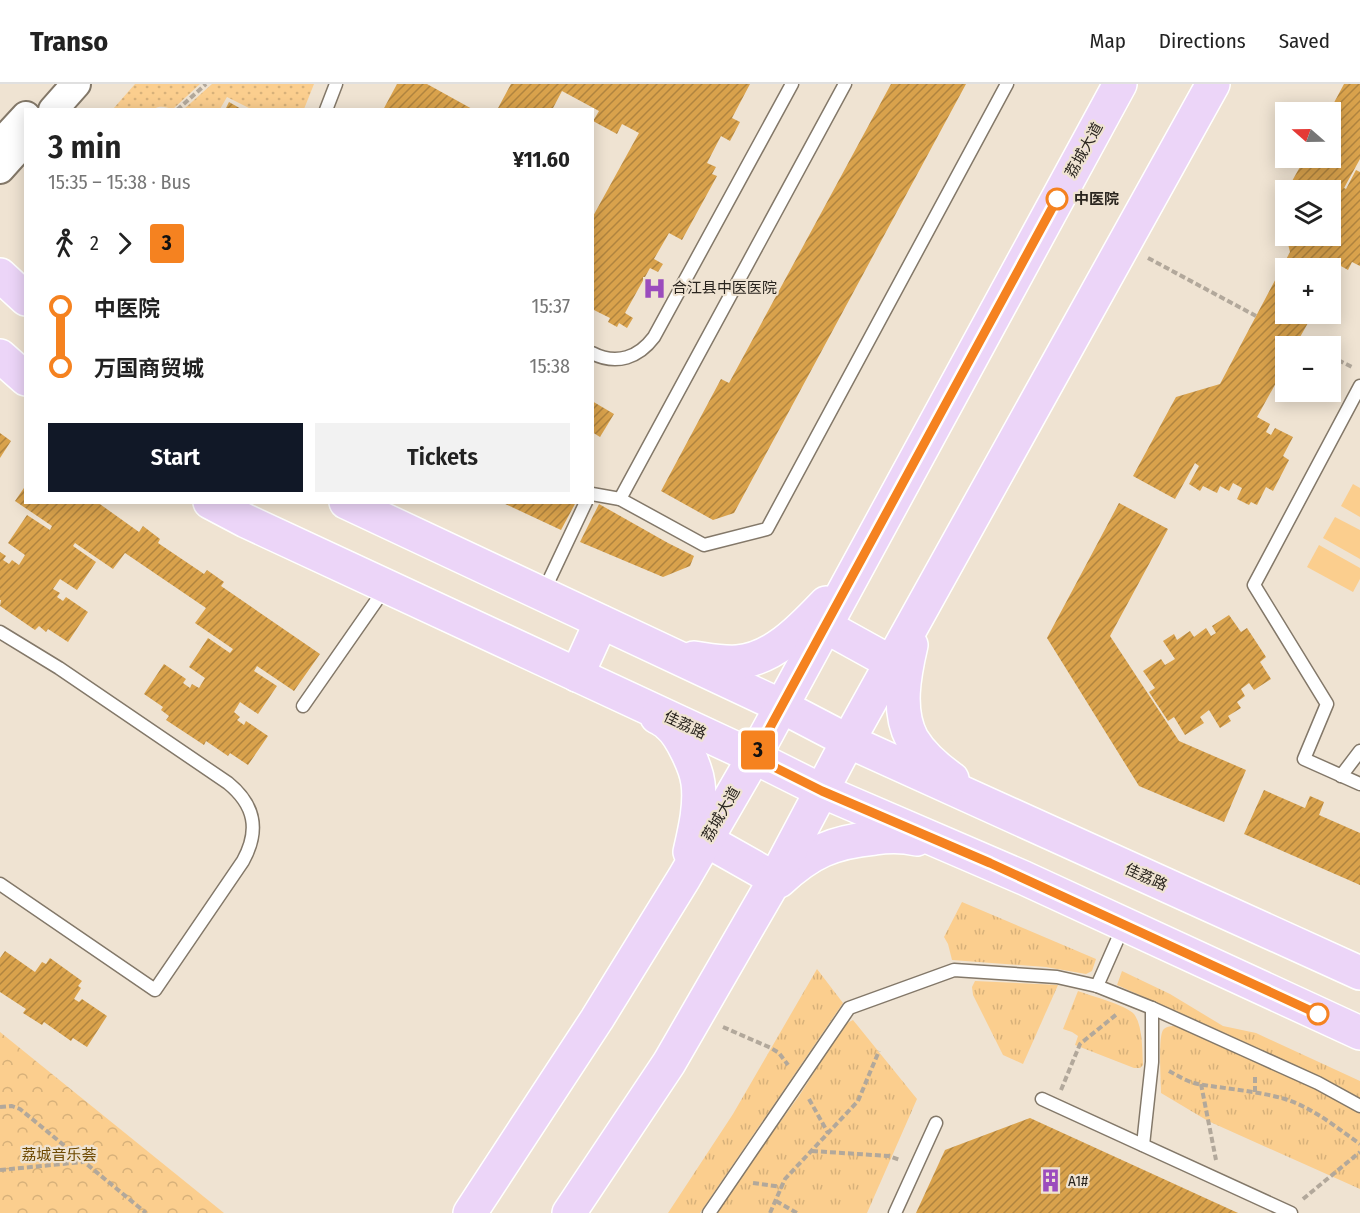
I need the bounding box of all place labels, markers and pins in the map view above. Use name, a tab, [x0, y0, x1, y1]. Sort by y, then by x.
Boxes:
marker: 中医院	[1046, 188, 1068, 210]
place label: 中医院	[1074, 190, 1119, 208]
hospital icon: 合江县中医医院	[641, 275, 667, 301]
place label: 合江县中医医院	[672, 279, 777, 297]
unlabelled marker	[1307, 1003, 1329, 1025]
building icon: A1#	[1037, 1168, 1063, 1194]
place label: A1#	[1068, 1172, 1088, 1190]

